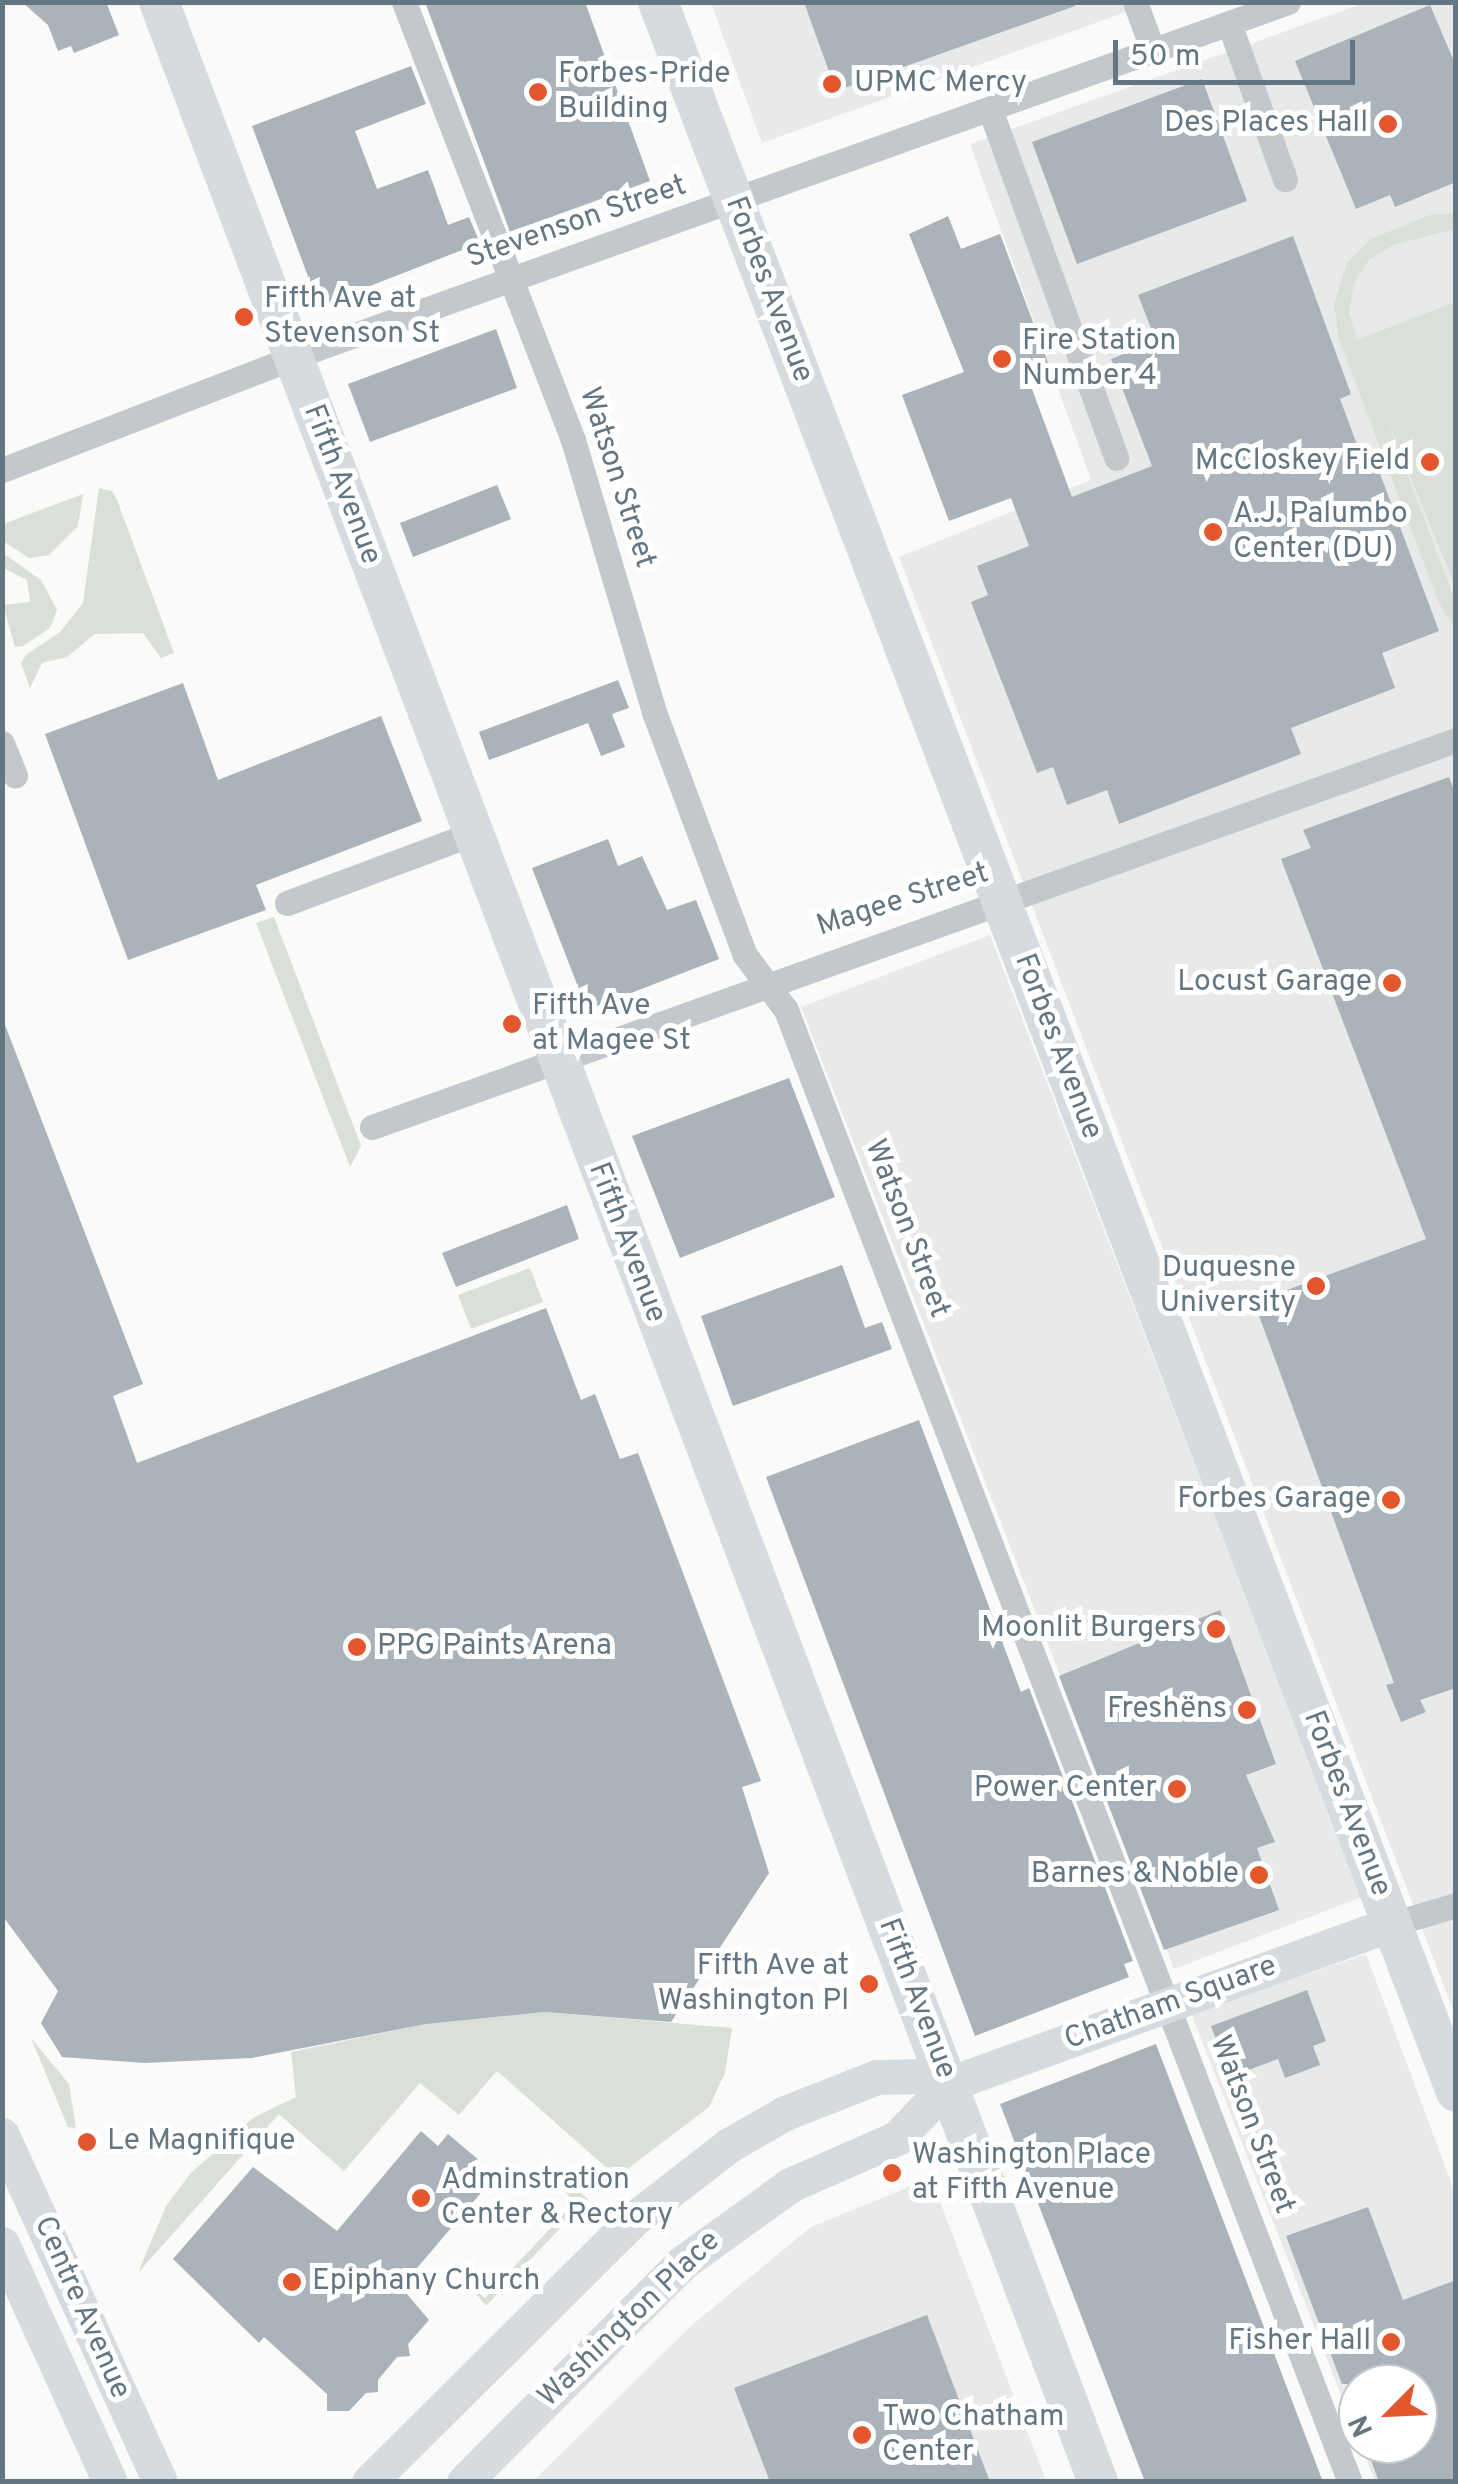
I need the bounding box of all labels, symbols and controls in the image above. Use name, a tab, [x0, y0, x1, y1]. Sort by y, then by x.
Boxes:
scale bar	[1118, 20, 1360, 82]
text: 50 m	[1130, 39, 1200, 76]
place label: Forbes-Pride Building	[558, 57, 730, 128]
place label: UPMC Mercy	[854, 66, 1027, 102]
marker: UPMC Mercy	[819, 71, 845, 97]
marker: Forbes-Pride Building	[527, 81, 549, 103]
place label: Des Places Hall	[1164, 106, 1368, 142]
marker: Des Places Hall	[1377, 113, 1399, 135]
street label: Stevenson Street	[463, 169, 691, 277]
street label: Forbes Avenue	[716, 192, 820, 388]
place label: Fifth Ave at Stevenson St	[264, 282, 440, 352]
marker: Fifth Ave at Stevenson St	[233, 306, 255, 328]
place label: Fire Station Number 4	[1022, 324, 1176, 394]
marker: Fire Station Number 4	[991, 348, 1013, 370]
street label: Watson Street	[570, 383, 662, 573]
street label: Fifth Avenue	[294, 399, 388, 571]
place label: McCloskey Field	[1195, 444, 1410, 480]
marker: McCloskey Field	[1419, 451, 1441, 473]
place label: A.J. Palumbo Center (DU)	[1233, 497, 1408, 568]
marker: A.J. Palumbo Center (DU)	[1202, 521, 1224, 543]
street label: Magee Street	[812, 856, 994, 946]
street label: Forbes Avenue	[1005, 949, 1109, 1145]
place label: Locust Garage	[1177, 965, 1372, 1001]
marker: Locust Garage	[1381, 972, 1403, 994]
place label: Fifth Ave at Magee St	[532, 989, 691, 1060]
marker: Fifth Ave at Magee St	[501, 1013, 523, 1035]
street label: Watson Street	[856, 1135, 956, 1323]
street label: Fifth Avenue	[579, 1157, 673, 1329]
place label: Duquesne University	[1159, 1251, 1296, 1322]
marker: Duquesne University	[1305, 1275, 1327, 1297]
place label: Forbes Garage	[1177, 1482, 1371, 1518]
marker: Forbes Garage	[1380, 1489, 1402, 1511]
place label: Moonlit Burgers	[981, 1611, 1196, 1647]
marker: Moonlit Burgers	[1205, 1618, 1227, 1640]
place label: PPG Paints Arena	[377, 1629, 613, 1665]
marker: PPG Paints Arena	[346, 1636, 368, 1658]
place label: Freshëns	[1107, 1692, 1227, 1728]
marker: Freshëns	[1236, 1699, 1258, 1721]
street label: Forbes Avenue	[1294, 1706, 1398, 1902]
place label: Power Center	[974, 1771, 1157, 1807]
marker: Power Center	[1166, 1778, 1188, 1800]
place label: Barnes & Noble	[1031, 1857, 1239, 1893]
marker: Barnes & Noble	[1248, 1864, 1270, 1886]
street label: Fifth Avenue	[869, 1913, 963, 2085]
place label: Fifth Ave at Washington Pl	[658, 1949, 849, 2020]
street label: Chatham Square	[1060, 1949, 1282, 2059]
marker: Fifth Ave at Washington Pl	[858, 1973, 880, 1995]
street label: Watson Street	[1201, 2031, 1301, 2219]
place label: Le Magnifique	[107, 2124, 295, 2160]
marker: Le Magnifique	[76, 2131, 98, 2153]
place label: Washington Place at Fifth Avenue	[912, 2138, 1151, 2208]
marker: Washington Place at Fifth Avenue	[881, 2162, 903, 2184]
place label: Adminstration Center & Rectory	[441, 2163, 673, 2234]
marker: Adminstration Center & Rectory	[410, 2187, 432, 2209]
street label: Centre Avenue	[24, 2211, 138, 2405]
street label: Washington Place	[532, 2224, 728, 2416]
place label: Epiphany Church	[312, 2264, 541, 2300]
marker: Epiphany Church	[281, 2271, 303, 2293]
place label: Fisher Hall	[1228, 2324, 1371, 2360]
marker: Fisher Hall	[1380, 2331, 1402, 2353]
north arrow	[1338, 2364, 1438, 2464]
place label: Two Chatham Center	[882, 2400, 1064, 2470]
text: N	[1342, 2409, 1383, 2442]
marker: Two Chatham Center	[851, 2424, 873, 2446]

